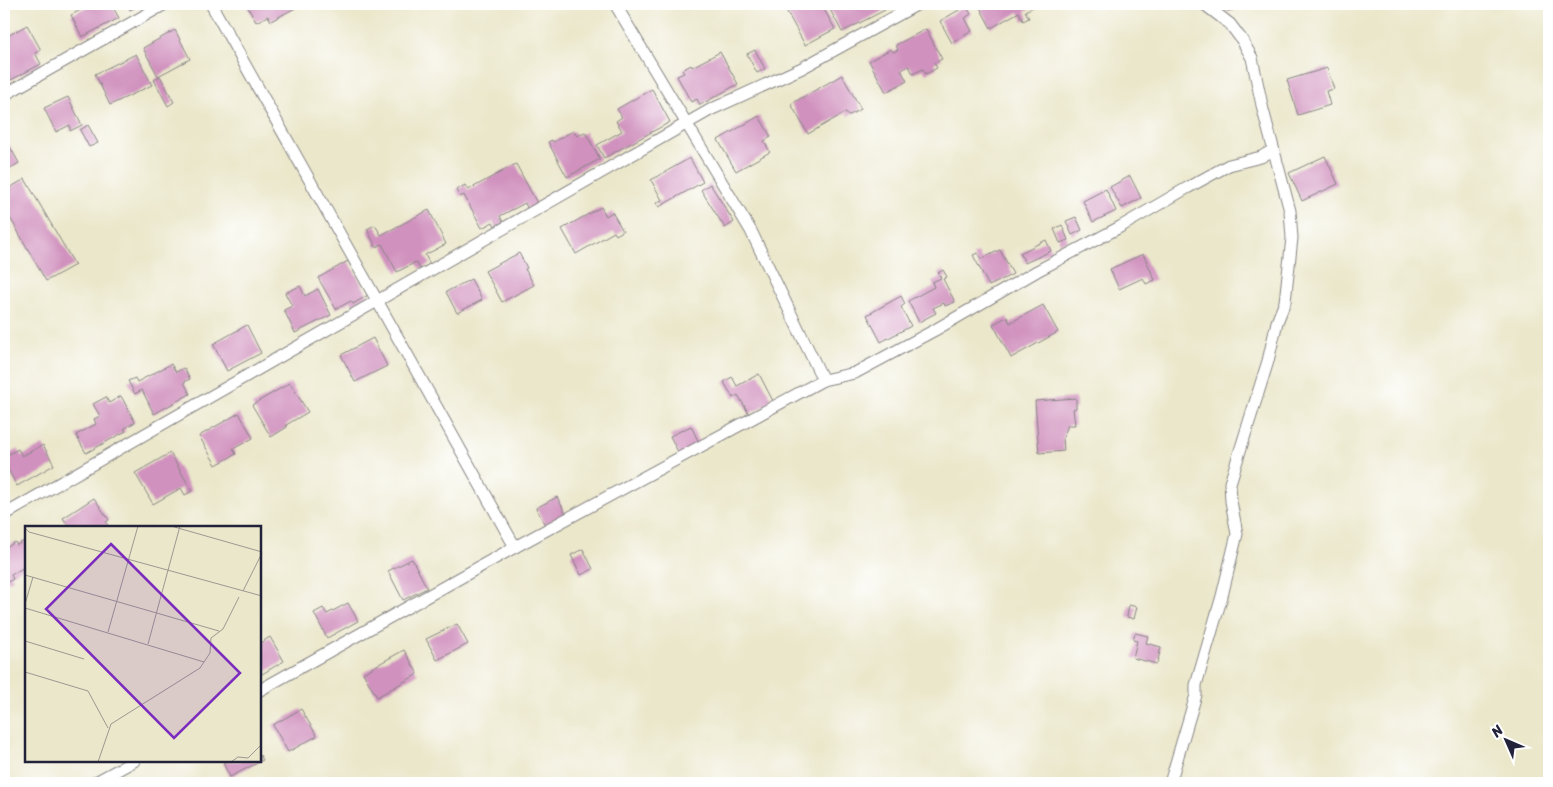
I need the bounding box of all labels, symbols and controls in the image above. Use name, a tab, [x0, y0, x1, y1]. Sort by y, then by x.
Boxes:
inset map	[25, 526, 261, 762]
north arrow	[1480, 714, 1530, 764]
text: N	[1484, 719, 1510, 744]

